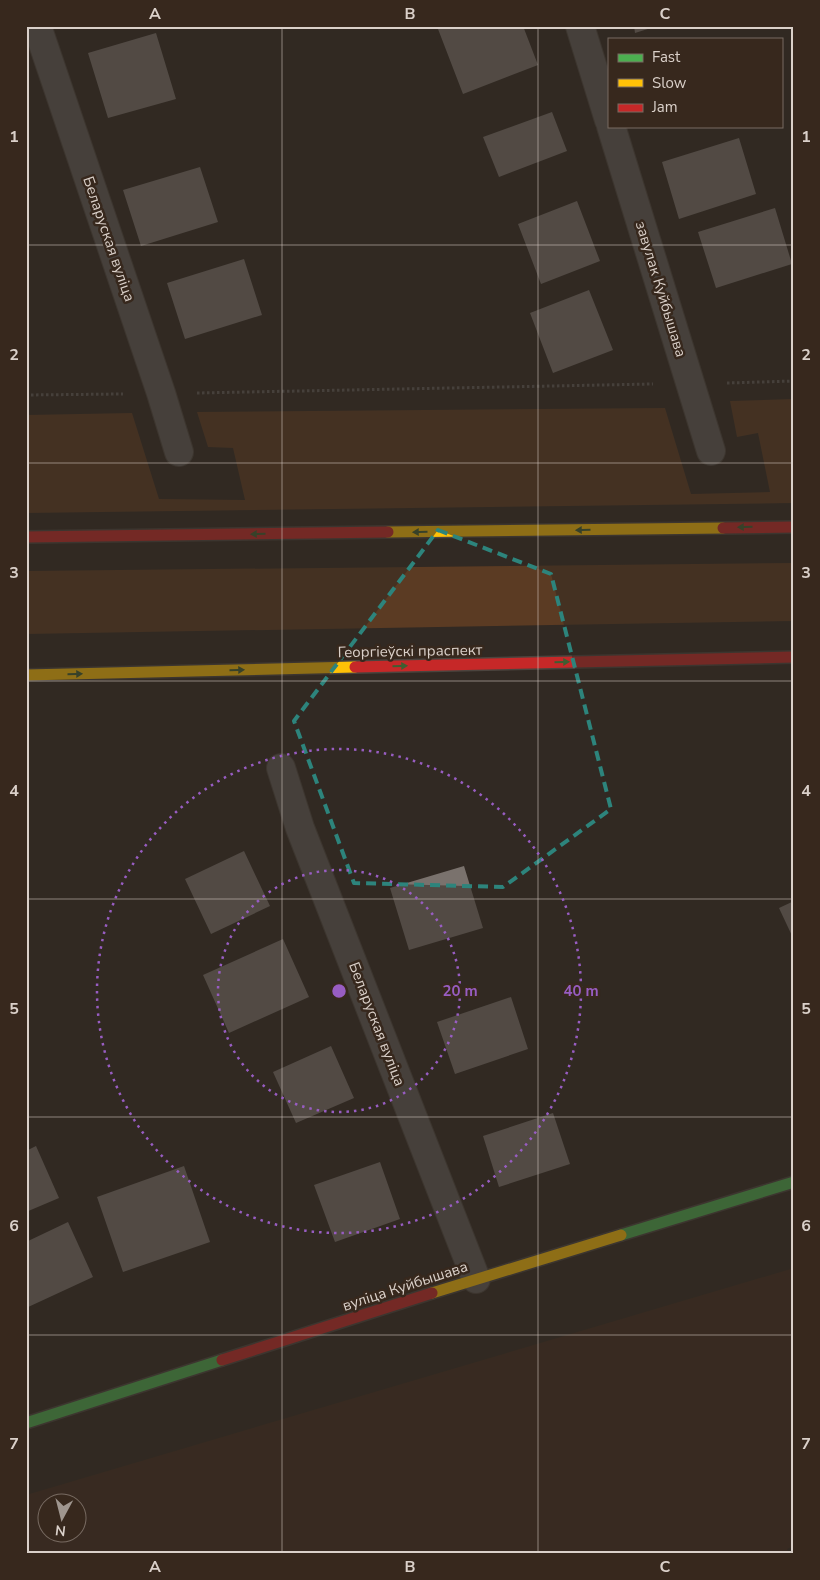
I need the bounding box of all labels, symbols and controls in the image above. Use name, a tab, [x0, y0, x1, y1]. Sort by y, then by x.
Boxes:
text: A	[149, 3, 161, 25]
text: B	[404, 3, 416, 25]
text: C	[660, 3, 671, 25]
legend	[608, 38, 782, 128]
text: Fast	[652, 47, 681, 67]
text: Slow	[652, 73, 687, 93]
text: Jam	[651, 97, 678, 117]
text: 1	[9, 126, 19, 148]
text: 1	[801, 126, 811, 148]
street label: Беларуская вуліца	[78, 174, 140, 304]
street label: завулак Куйбышава	[631, 219, 691, 359]
text: 2	[9, 344, 19, 366]
text: 2	[801, 344, 811, 366]
one-way arrow	[737, 523, 753, 531]
one-way arrow	[574, 526, 590, 534]
one-way arrow	[412, 528, 428, 536]
one-way arrow	[249, 530, 265, 538]
text: 3	[9, 562, 19, 584]
text: 3	[801, 562, 811, 584]
street label: Георгіеўскі праспект	[338, 640, 483, 662]
one-way arrow	[555, 658, 571, 666]
one-way arrow	[392, 662, 408, 670]
one-way arrow	[230, 666, 246, 674]
one-way arrow	[67, 670, 83, 678]
text: 4	[9, 780, 19, 802]
text: 4	[801, 780, 811, 802]
street label: Беларуская вуліца	[344, 959, 410, 1089]
text: 20 m	[442, 981, 478, 1001]
text: 40 m	[563, 981, 599, 1001]
centre of rings	[330, 982, 348, 1000]
text: 5	[9, 998, 19, 1020]
text: 5	[801, 998, 811, 1020]
text: 6	[9, 1215, 19, 1237]
text: 6	[801, 1215, 811, 1237]
street label: вуліца Куйбышава	[340, 1256, 470, 1316]
text: 7	[9, 1433, 19, 1455]
text: 7	[801, 1433, 811, 1455]
north arrow	[38, 1492, 88, 1542]
text: N	[54, 1520, 67, 1540]
text: A	[149, 1556, 161, 1578]
text: B	[404, 1556, 416, 1578]
text: C	[660, 1556, 671, 1578]

